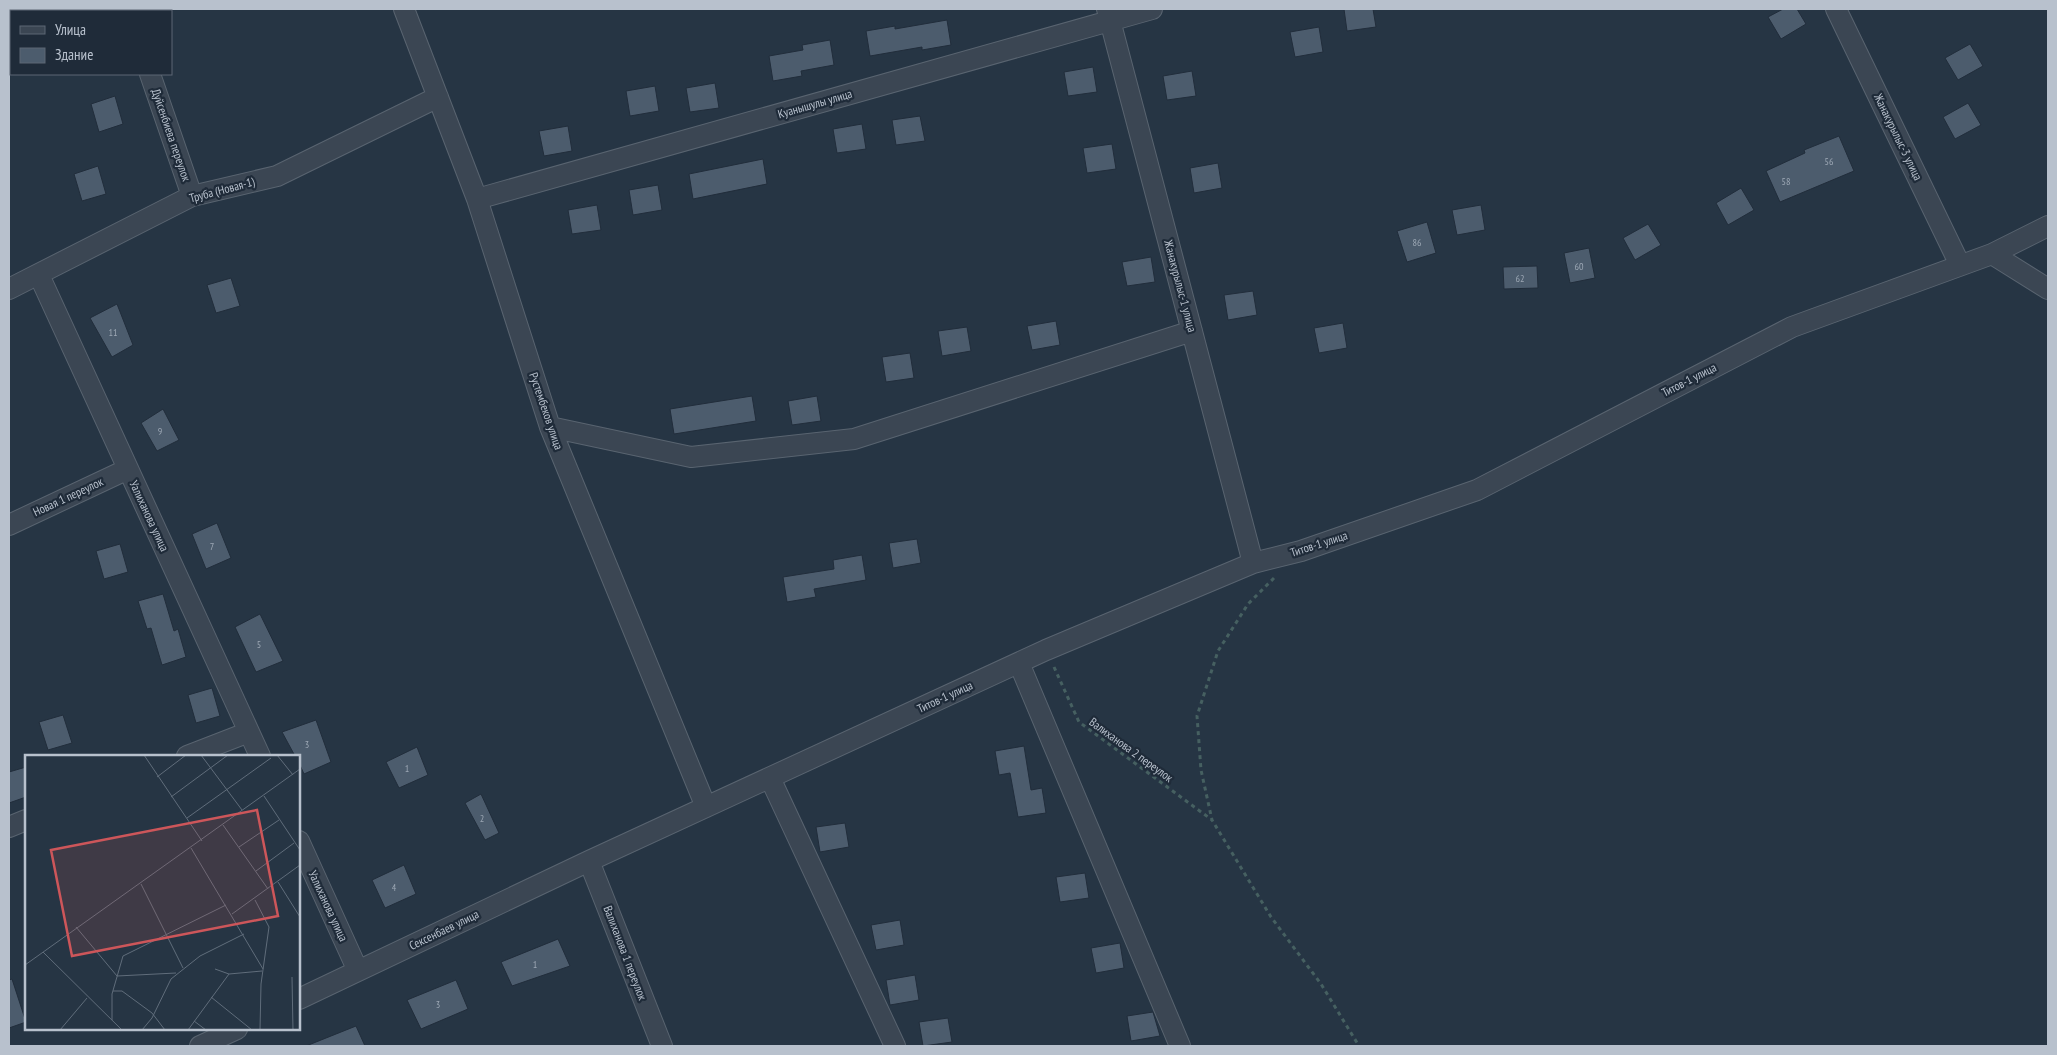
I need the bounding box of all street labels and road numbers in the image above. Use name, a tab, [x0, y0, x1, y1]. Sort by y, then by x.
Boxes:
street label: Куанышулы улица	[776, 86, 854, 121]
street label: Дуйсенбиева переулок	[149, 87, 194, 183]
street label: Жанакурылыс-3 улица	[1871, 90, 1926, 183]
street label: Труба (Новая-1)	[188, 174, 256, 205]
street label: Жанакурылыс-1 улица	[1161, 237, 1200, 334]
street label: Титов-1 улица	[1659, 359, 1719, 400]
street label: Рустембеков улица	[526, 370, 567, 452]
street label: Новая 1 переулок	[30, 474, 106, 519]
street label: Уалиханова улица	[126, 478, 173, 554]
street label: Титов-1 улица	[1288, 527, 1350, 560]
street label: Титов-1 улица	[915, 677, 975, 716]
street label: Валиханова 2 переулок	[1086, 714, 1176, 785]
street label: Уалиханова улица	[305, 868, 352, 944]
street label: Валиханова 1 переулок	[601, 903, 651, 1003]
street label: Сексенбаев улица	[406, 906, 481, 953]

